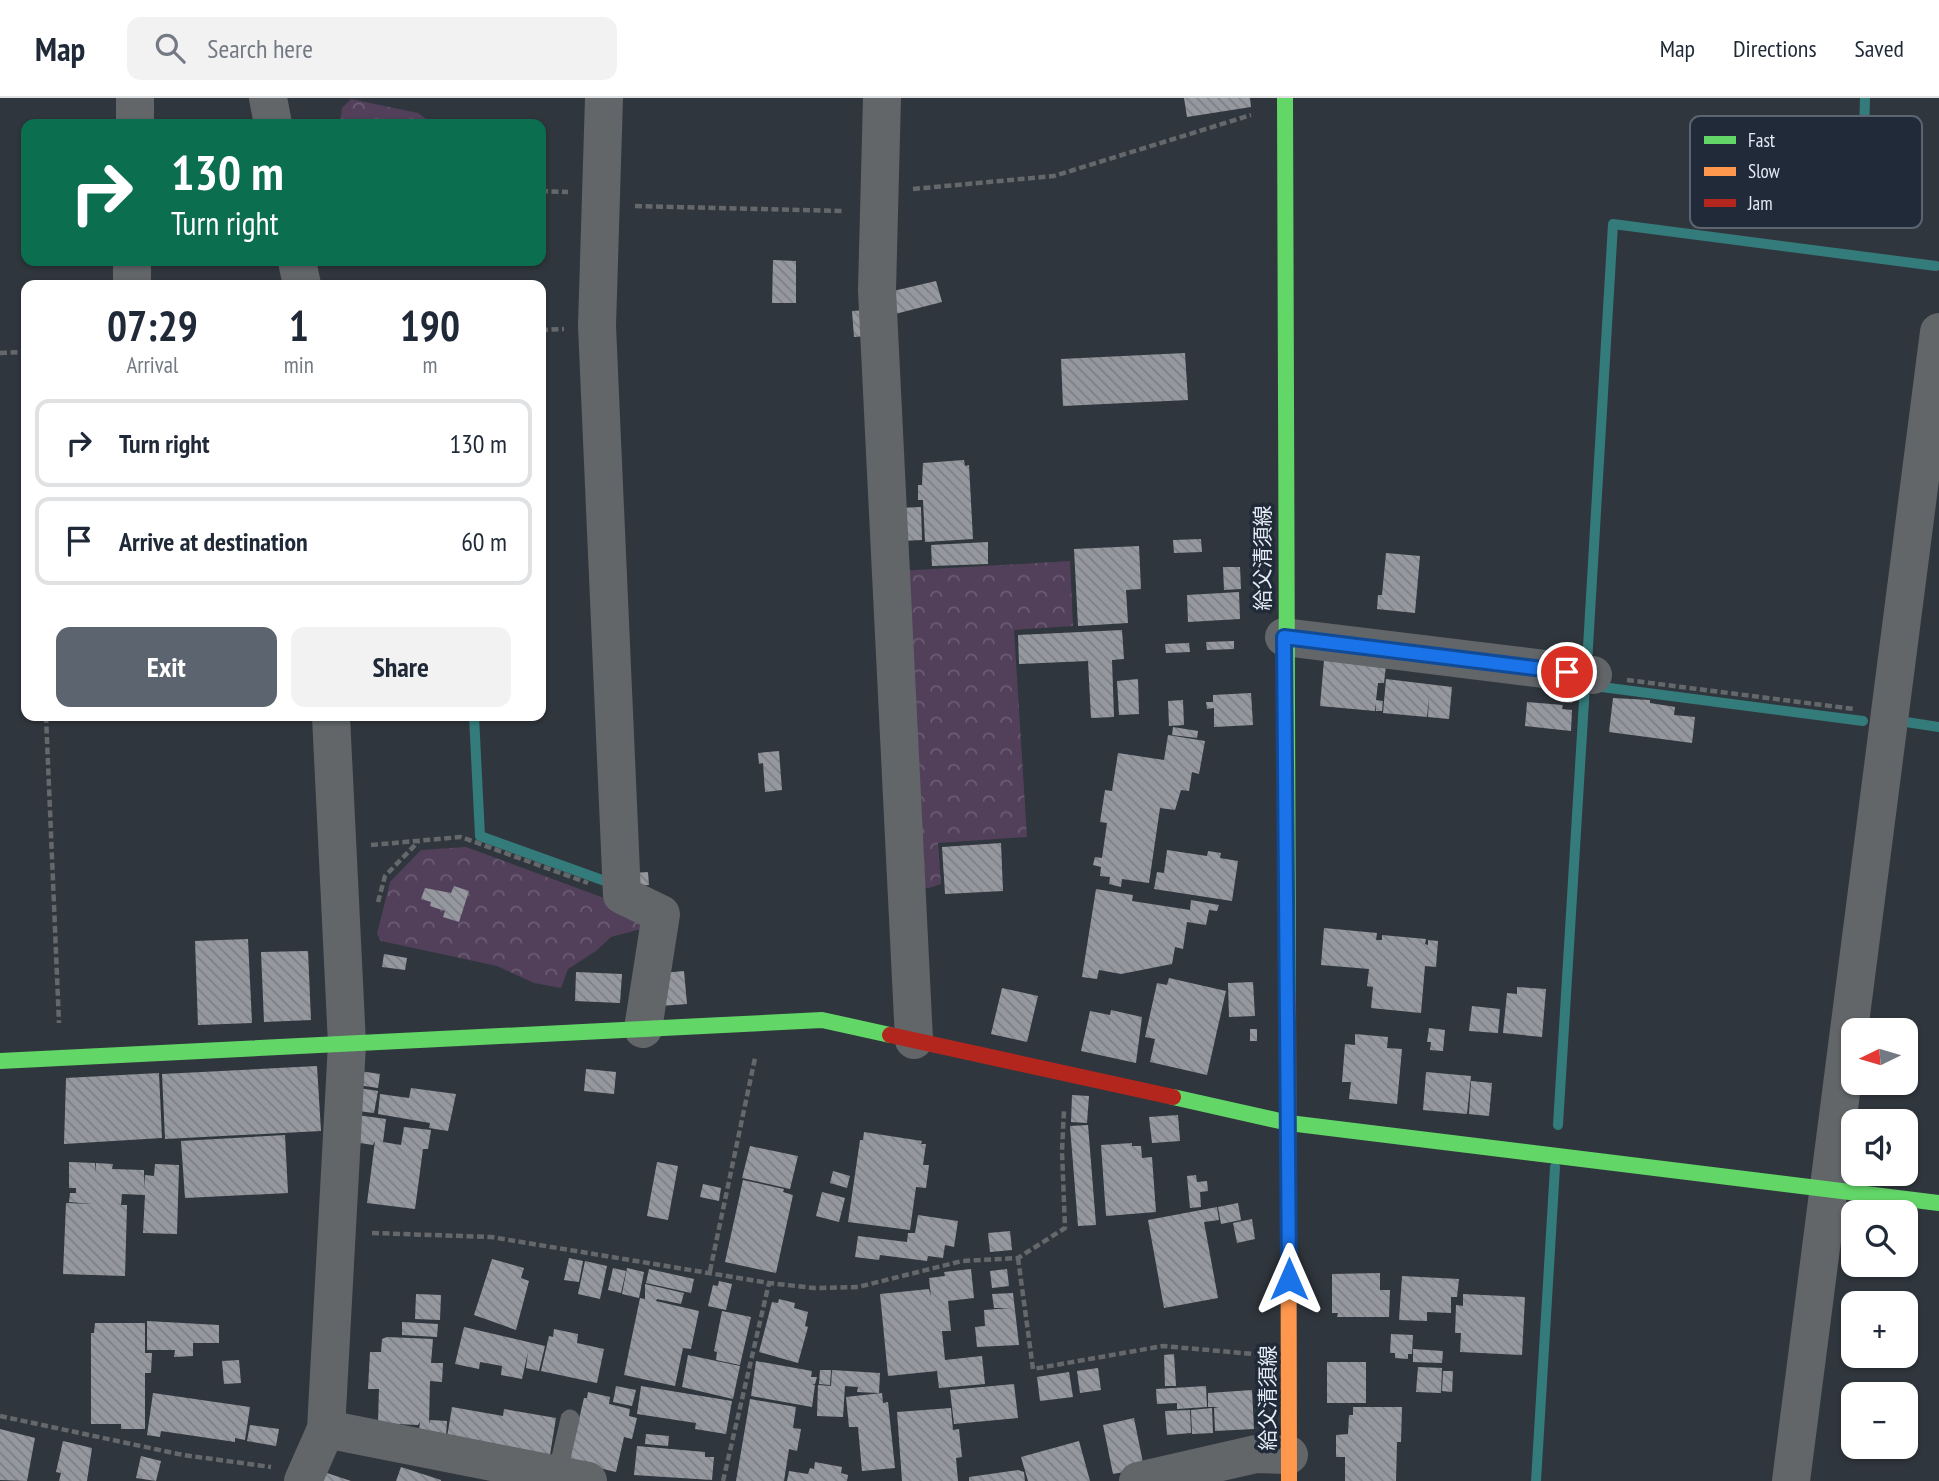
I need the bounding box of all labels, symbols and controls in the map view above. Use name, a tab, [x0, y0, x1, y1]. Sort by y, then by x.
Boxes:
search box	[127, 17, 617, 80]
text: Map	[35, 27, 85, 70]
icon: search	[151, 29, 189, 67]
text: Search here	[207, 32, 313, 65]
text: Map	[1660, 33, 1695, 64]
text: Directions	[1733, 33, 1817, 64]
text: Saved	[1855, 33, 1904, 64]
legend	[1690, 116, 1922, 228]
text: Fast	[1748, 128, 1776, 152]
text: 130 m	[171, 140, 284, 204]
icon: right	[56, 147, 147, 238]
text: Slow	[1748, 159, 1781, 183]
text: Jam	[1747, 191, 1773, 215]
text: Turn right	[171, 202, 279, 244]
text: 07:29	[107, 298, 198, 353]
text: 1	[289, 298, 309, 353]
text: 190	[400, 298, 460, 353]
text: Arrival	[126, 350, 178, 379]
text: min	[284, 350, 314, 379]
text: m	[422, 350, 437, 379]
icon: right	[60, 424, 98, 462]
text: Turn right	[119, 427, 210, 460]
text: 130 m	[449, 427, 507, 460]
street label: 給父清須線	[1249, 506, 1276, 611]
icon: arrive	[60, 522, 98, 560]
text: Arrive at destination	[119, 525, 308, 558]
text: 60 m	[461, 525, 507, 558]
button: Exit	[56, 627, 277, 707]
button: Share	[291, 627, 511, 707]
pin	[1537, 642, 1597, 702]
icon: arrive	[1548, 653, 1586, 691]
north arrow	[1841, 1018, 1918, 1096]
map controls	[1841, 1018, 1918, 1459]
button: sound	[1841, 1109, 1918, 1186]
button: search	[1841, 1200, 1918, 1277]
position arrow	[1252, 1242, 1326, 1316]
button: +	[1841, 1291, 1918, 1368]
street label: 給父清須線	[1254, 1346, 1281, 1451]
button: −	[1841, 1382, 1918, 1459]

